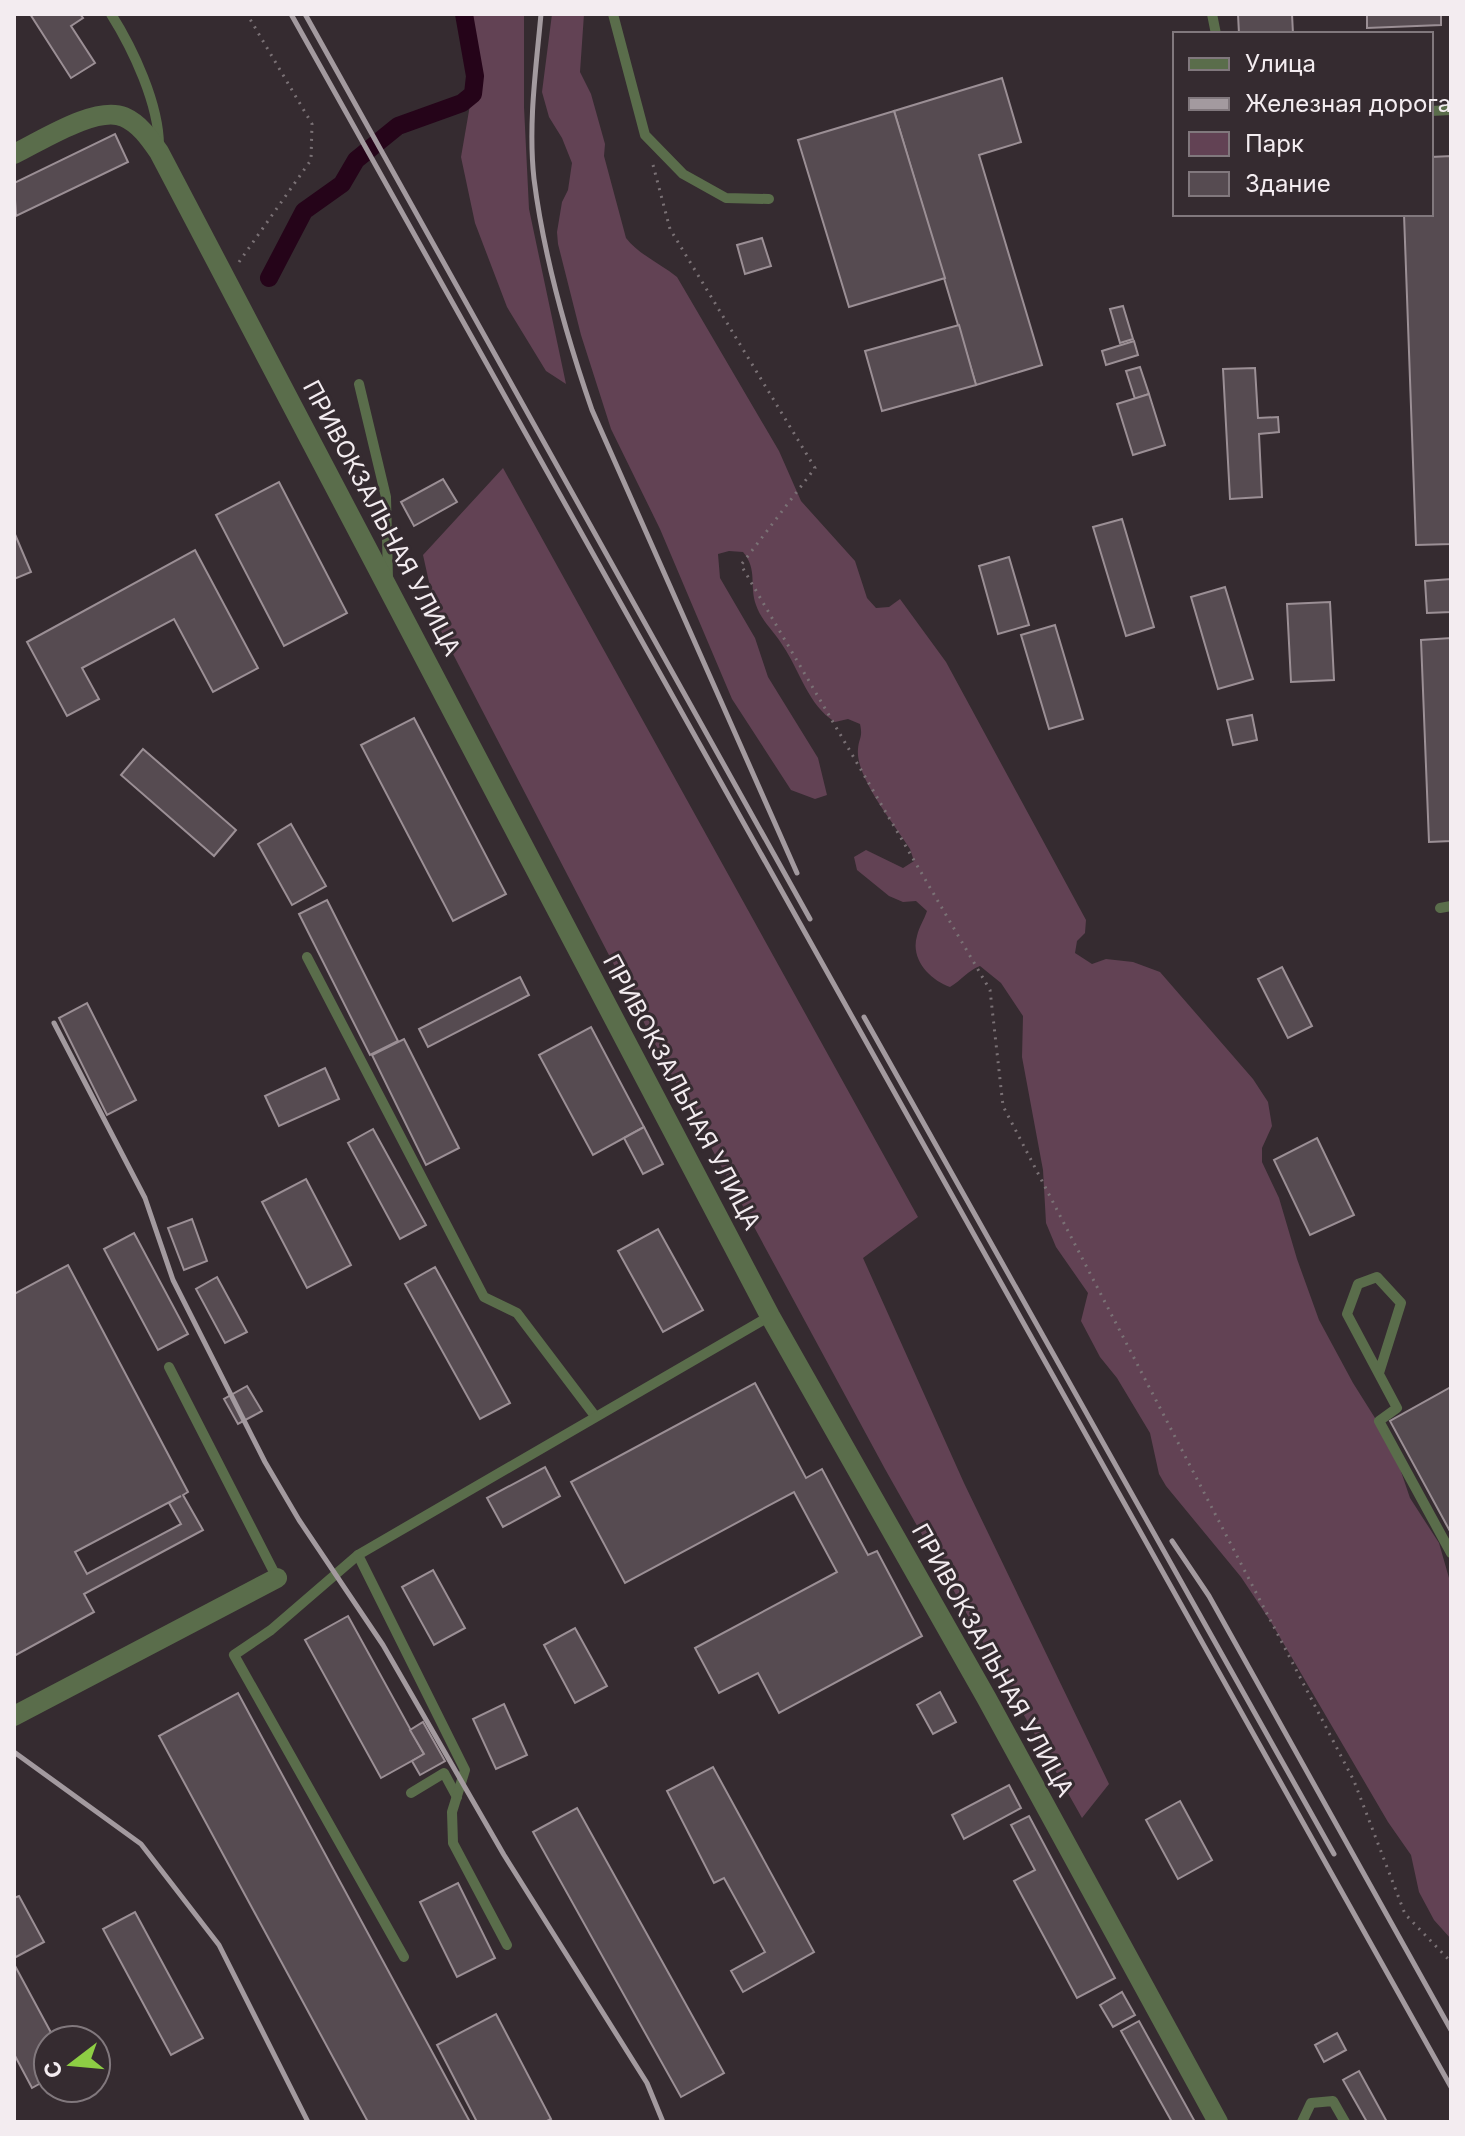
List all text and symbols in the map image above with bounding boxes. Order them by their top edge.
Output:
legend [1173,32,1433,216]
text: Улица [1245,49,1316,78]
text: Железная дорога [1245,89,1451,118]
text: Парк [1245,129,1304,158]
text: Здание [1245,169,1331,198]
street label: ПРИВОКЗАЛЬНАЯ УЛИЦА [297,375,467,661]
street label: ПРИВОКЗАЛЬНАЯ УЛИЦА [597,949,767,1235]
street label: ПРИВОКЗАЛЬНАЯ УЛИЦА [906,1518,1080,1802]
north arrow [32,2024,112,2104]
text: С [38,2058,68,2081]

